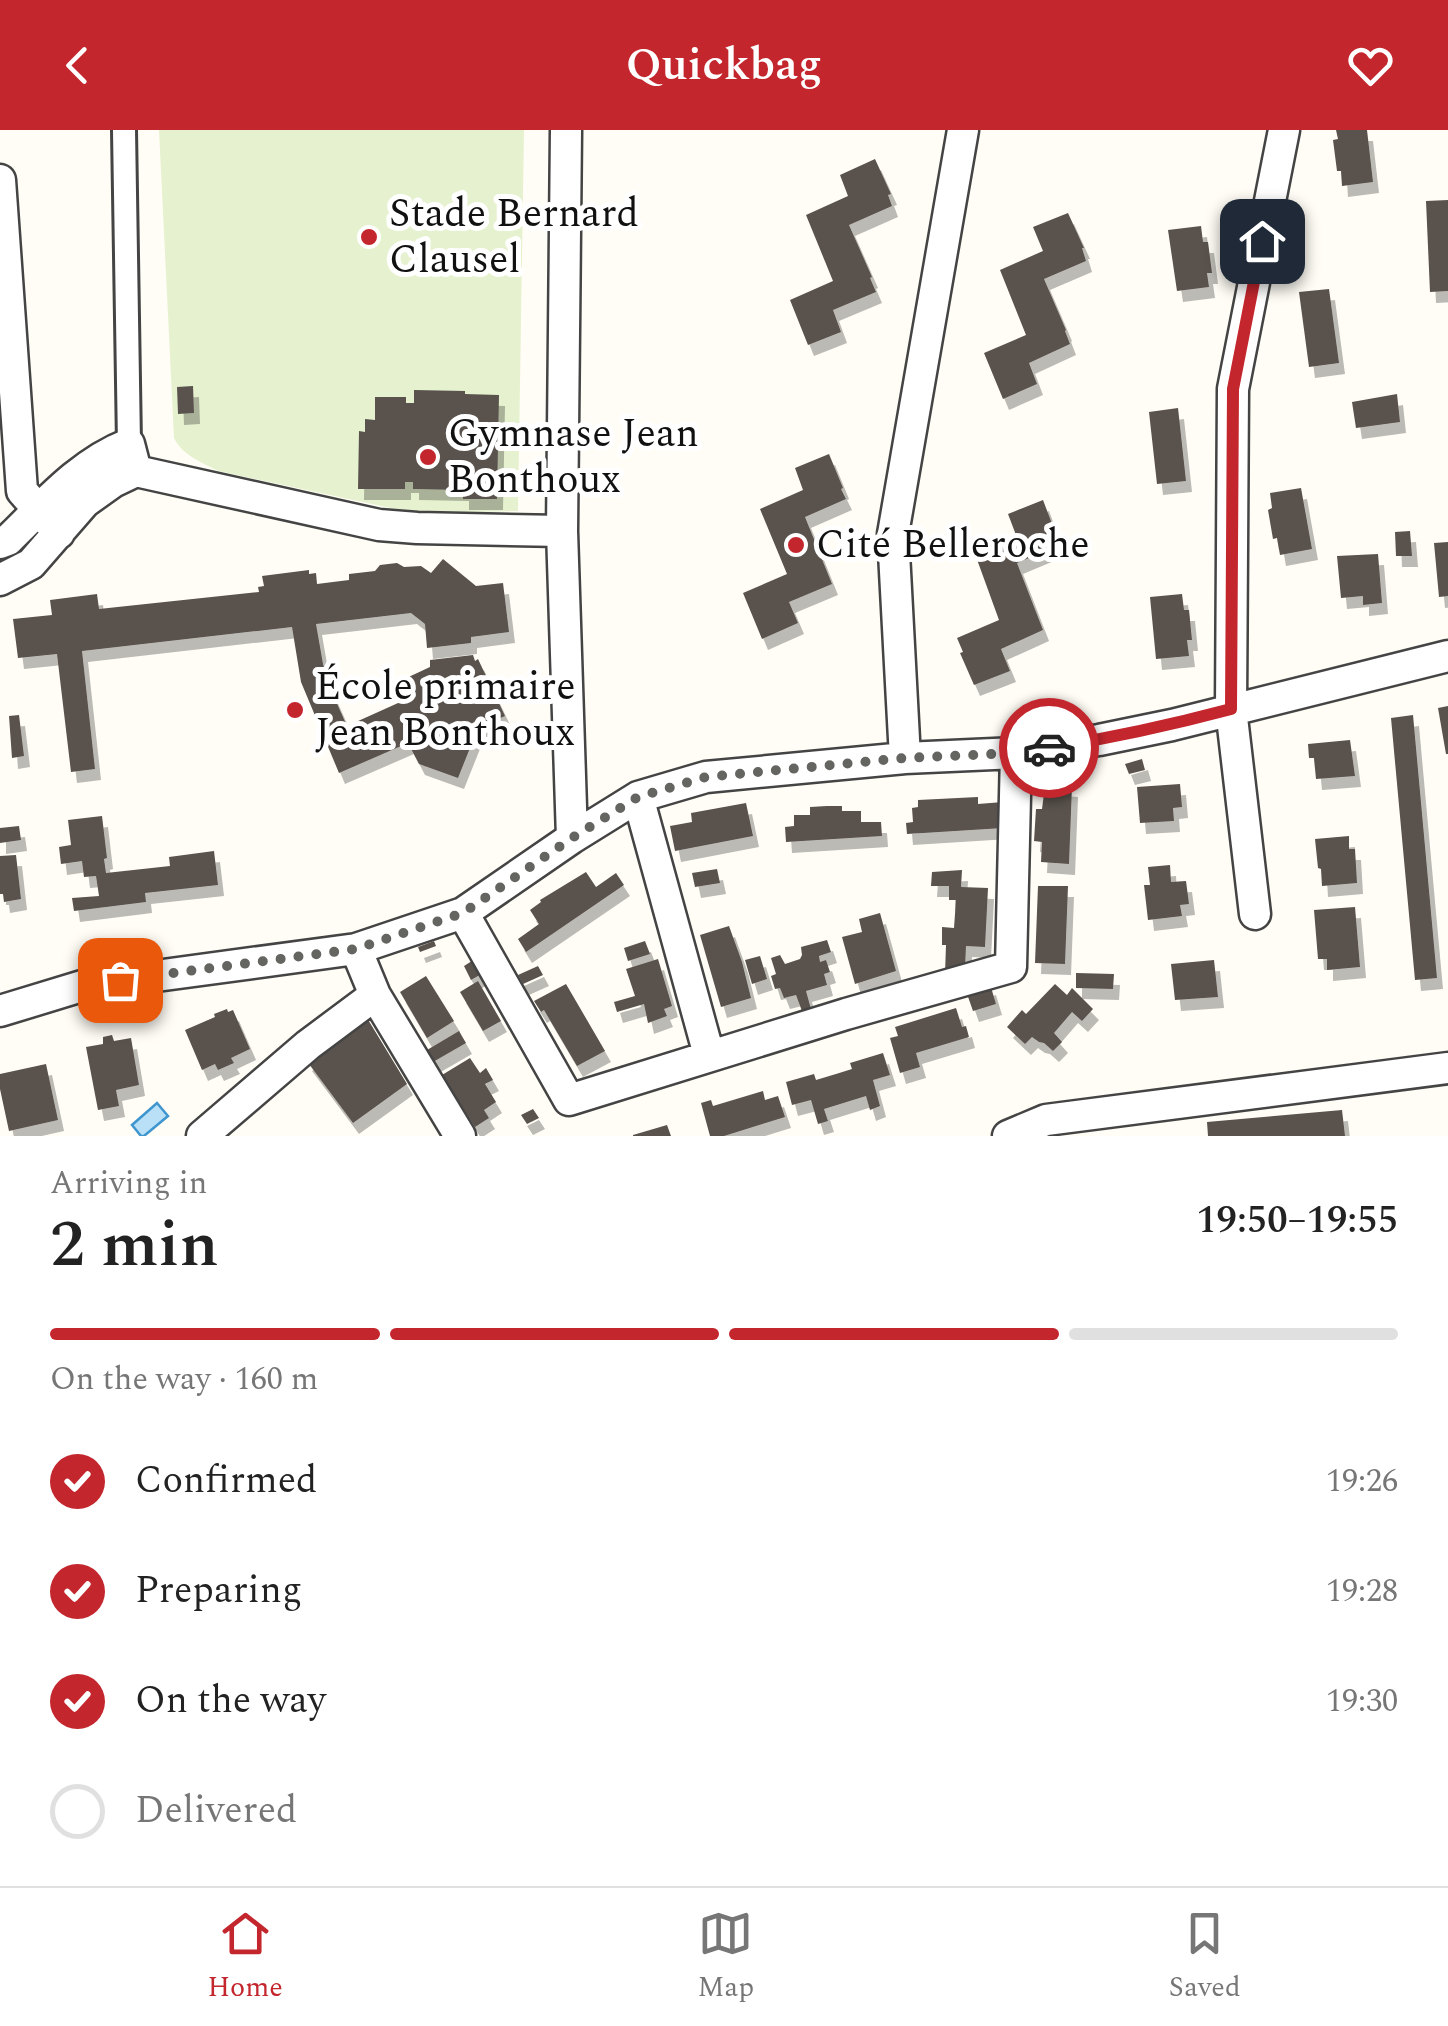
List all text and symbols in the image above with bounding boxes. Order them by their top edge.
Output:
text: Quickbag [626,31,822,100]
icon: back [50,38,105,93]
icon: heart [1343,38,1398,93]
place label: Stade Bernard Clausel [389,184,639,291]
pin [1220,199,1305,284]
icon: home [1235,214,1290,269]
marker: Stade Bernard Clausel [358,226,380,248]
place label: Gymnase Jean Bonthoux [448,404,699,511]
marker: Gymnase Jean Bonthoux [417,446,439,468]
place label: Cité Belleroche [816,515,1090,576]
marker: Cité Belleroche [785,534,807,556]
place label: École primaire Jean Bonthoux [315,657,576,764]
courier [999,698,1099,798]
marker: École primaire Jean Bonthoux [284,699,306,721]
icon: car [1022,721,1077,776]
pin [78,938,163,1023]
icon: bag [93,953,148,1008]
text: Arriving in [50,1159,207,1208]
text: 19:50–19:55 [1196,1192,1398,1250]
text: 2 min [50,1196,219,1295]
text: On the way · 160 m [50,1355,318,1404]
text: Confirmed [135,1452,317,1510]
icon: check [50,1454,105,1509]
text: 19:26 [1326,1457,1398,1506]
text: Preparing [135,1562,302,1620]
icon: check [50,1564,105,1619]
text: 19:28 [1326,1567,1398,1616]
text: On the way [135,1672,326,1730]
icon: check [50,1674,105,1729]
text: 19:30 [1326,1677,1398,1726]
text: Delivered [135,1782,297,1840]
tab: Home [207,1906,283,2009]
tab: Map [698,1906,754,2009]
tab: Saved [1169,1906,1241,2009]

